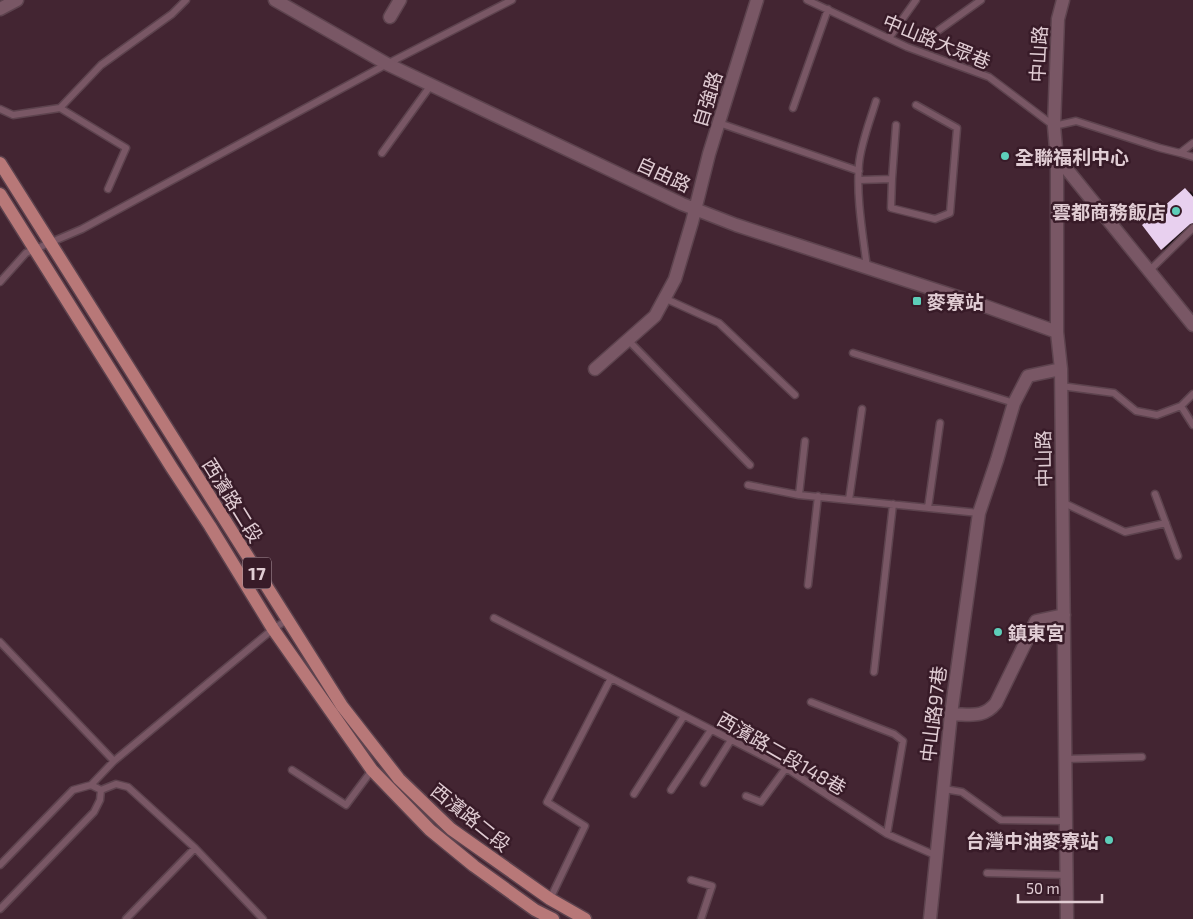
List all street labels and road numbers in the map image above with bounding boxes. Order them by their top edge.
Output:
street label: 中山路大眾巷 [880,9,994,73]
street label: 中山路 [1025,25,1051,83]
street label: 自強路 [688,68,726,130]
street label: 自由路 [633,152,695,196]
street label: 中山路 [1031,430,1055,488]
street label: 西濱路二段 [198,454,268,546]
road number: 17 [243,558,271,588]
street label: 中山路97巷 [916,665,950,763]
street label: 西濱路二段148巷 [714,707,850,799]
street label: 西濱路二段 [427,778,515,856]

